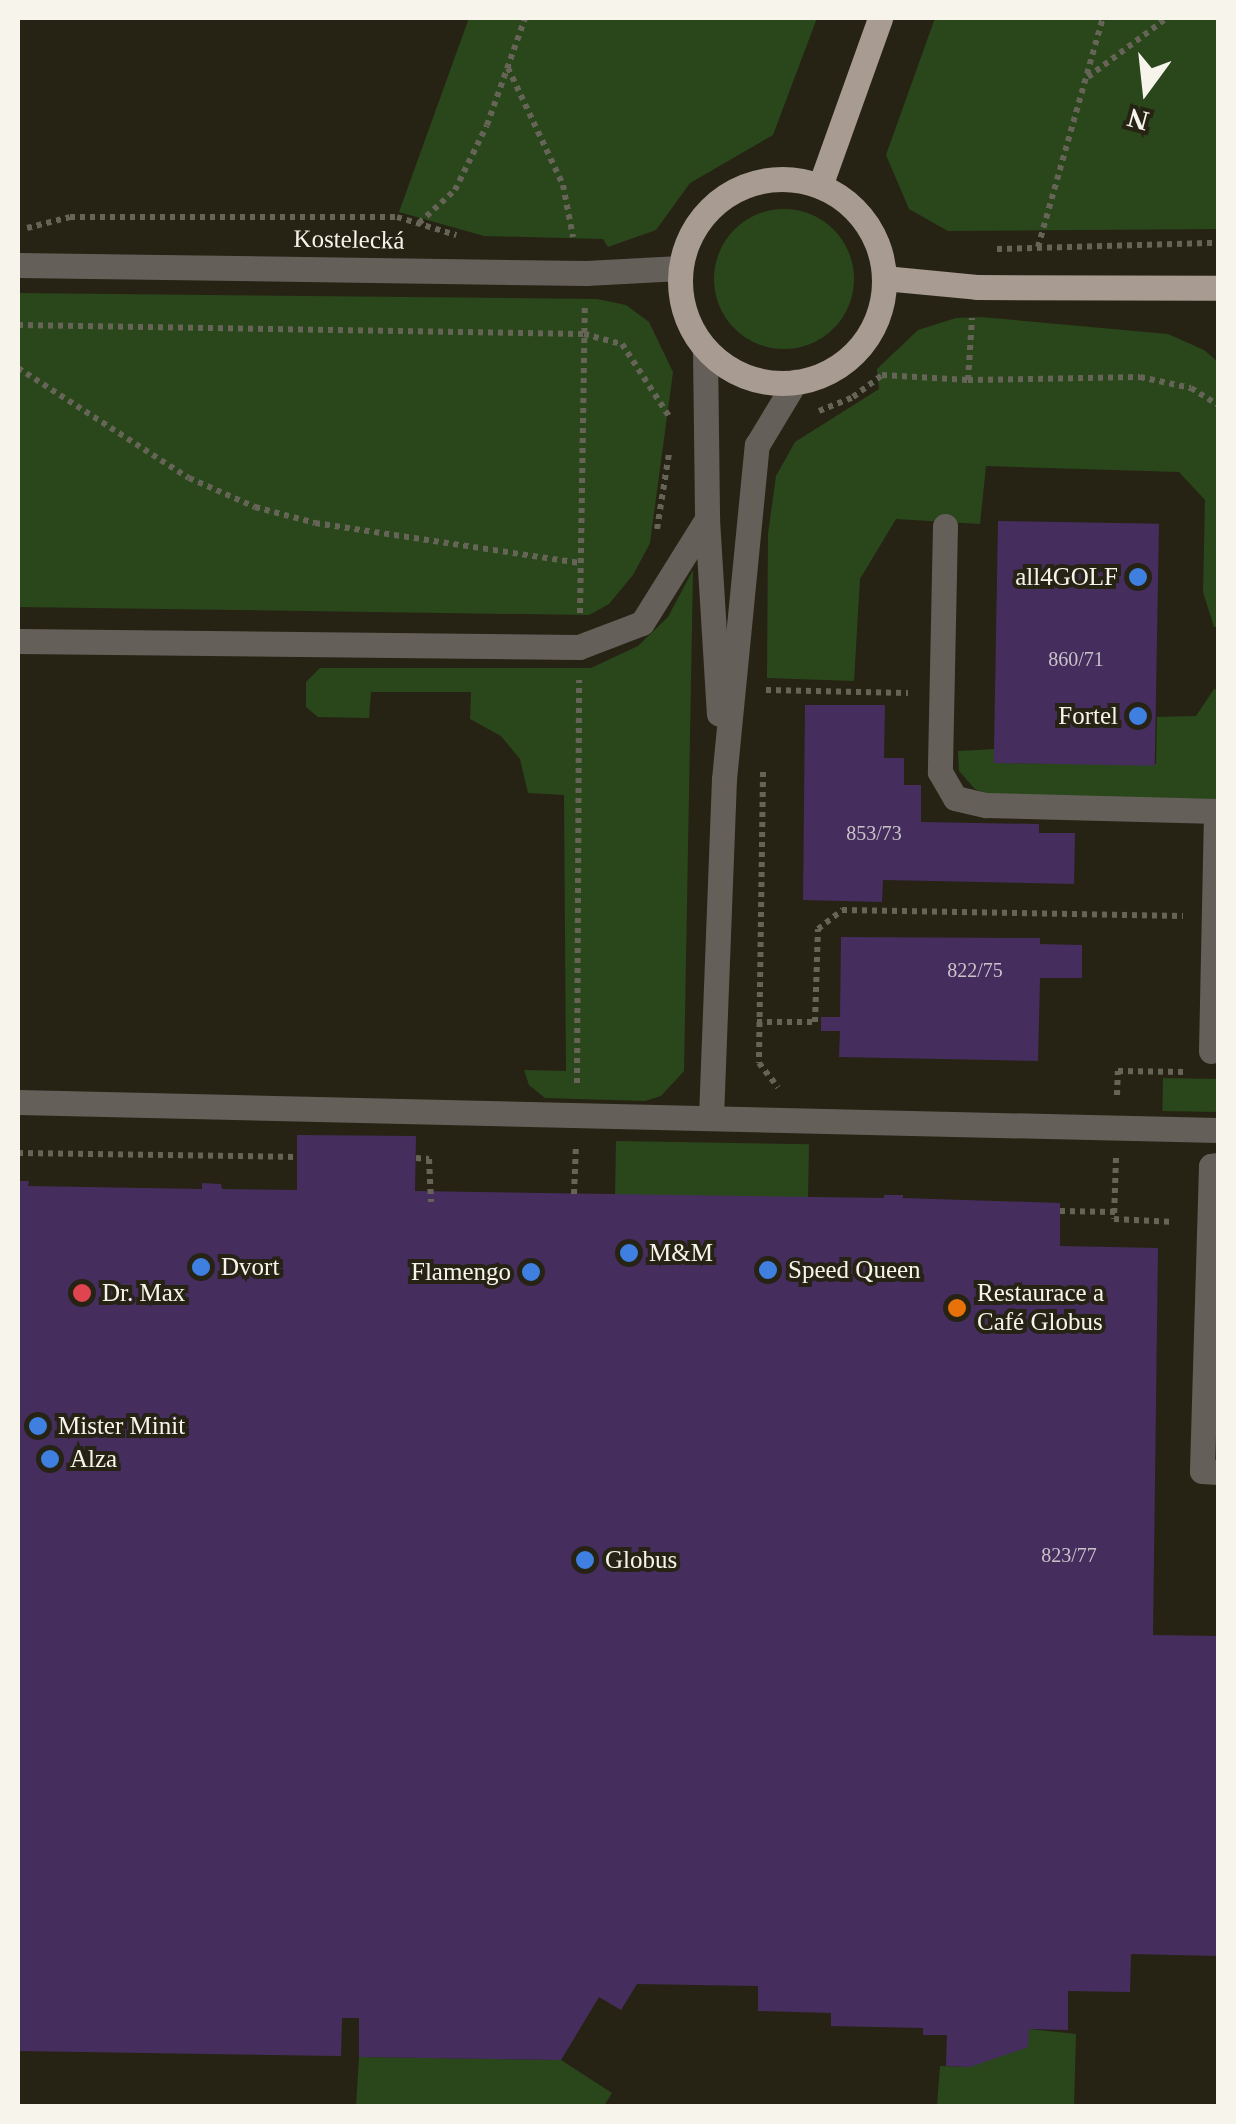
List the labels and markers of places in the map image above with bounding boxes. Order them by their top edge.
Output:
place label: all4GOLF [1015,562,1118,592]
marker: all4GOLF [1127,566,1149,588]
place label: Fortel [1058,701,1118,731]
marker: Fortel [1127,705,1149,727]
place label: M&M [649,1238,713,1268]
marker: M&M [618,1242,640,1264]
place label: Dvort [221,1252,279,1282]
place label: Speed Queen [788,1255,921,1285]
marker: Dvort [190,1256,212,1278]
place label: Flamengo [411,1257,511,1287]
marker: Speed Queen [757,1259,779,1281]
marker: Flamengo [520,1261,542,1283]
place label: Dr. Max [102,1278,185,1308]
place label: Restaurace a Café Globus [977,1279,1104,1338]
marker: Dr. Max [71,1282,93,1304]
marker: Restaurace a Café Globus [946,1297,968,1319]
place label: Mister Minit [58,1411,185,1441]
marker: Mister Minit [27,1415,49,1437]
place label: Alza [70,1444,117,1474]
marker: Alza [39,1448,61,1470]
place label: Globus [605,1545,677,1575]
marker: Globus [574,1549,596,1571]

